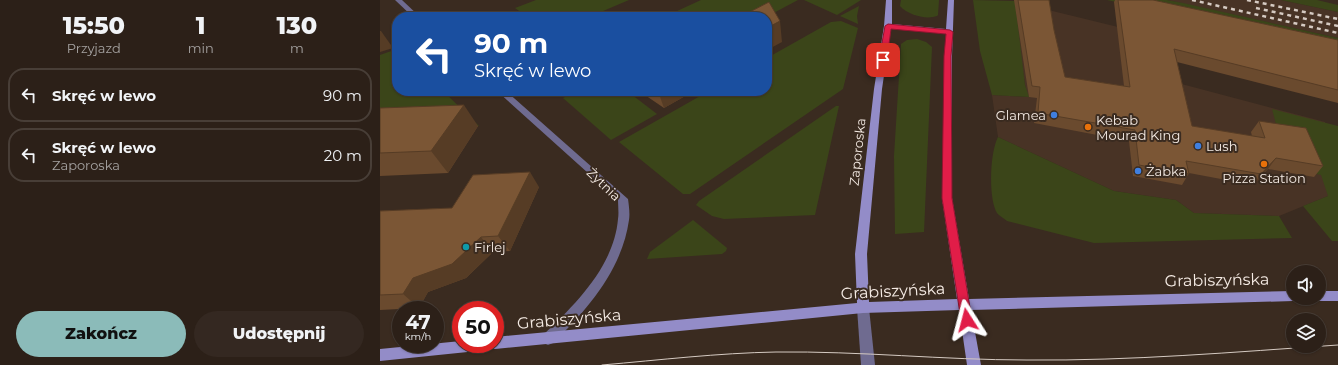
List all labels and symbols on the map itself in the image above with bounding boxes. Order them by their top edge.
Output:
pin [866,43,900,77]
place label: Glamea [996,107,1046,123]
marker: Glamea [1049,110,1059,120]
place label: Kebab Mourad King [1096,112,1180,143]
street label: Zaporoska [845,117,869,187]
marker: Kebab Mourad King [1083,122,1093,132]
place label: Lush [1206,138,1237,154]
marker: Lush [1193,141,1203,151]
marker: Pizza Station [1259,159,1269,169]
place label: Żabka [1146,163,1186,179]
street label: Żytnia [584,164,624,204]
marker: Żabka [1133,166,1143,176]
place label: Pizza Station [1222,170,1306,186]
place label: Firlej [474,239,506,255]
marker: Firlej [461,242,471,252]
street label: Grabiszyńska [1165,270,1269,290]
street label: Grabiszyńska [840,279,946,303]
position arrow [946,299,988,341]
speed limit sign: 50 [452,301,504,353]
street label: Grabiszyńska [516,305,622,333]

